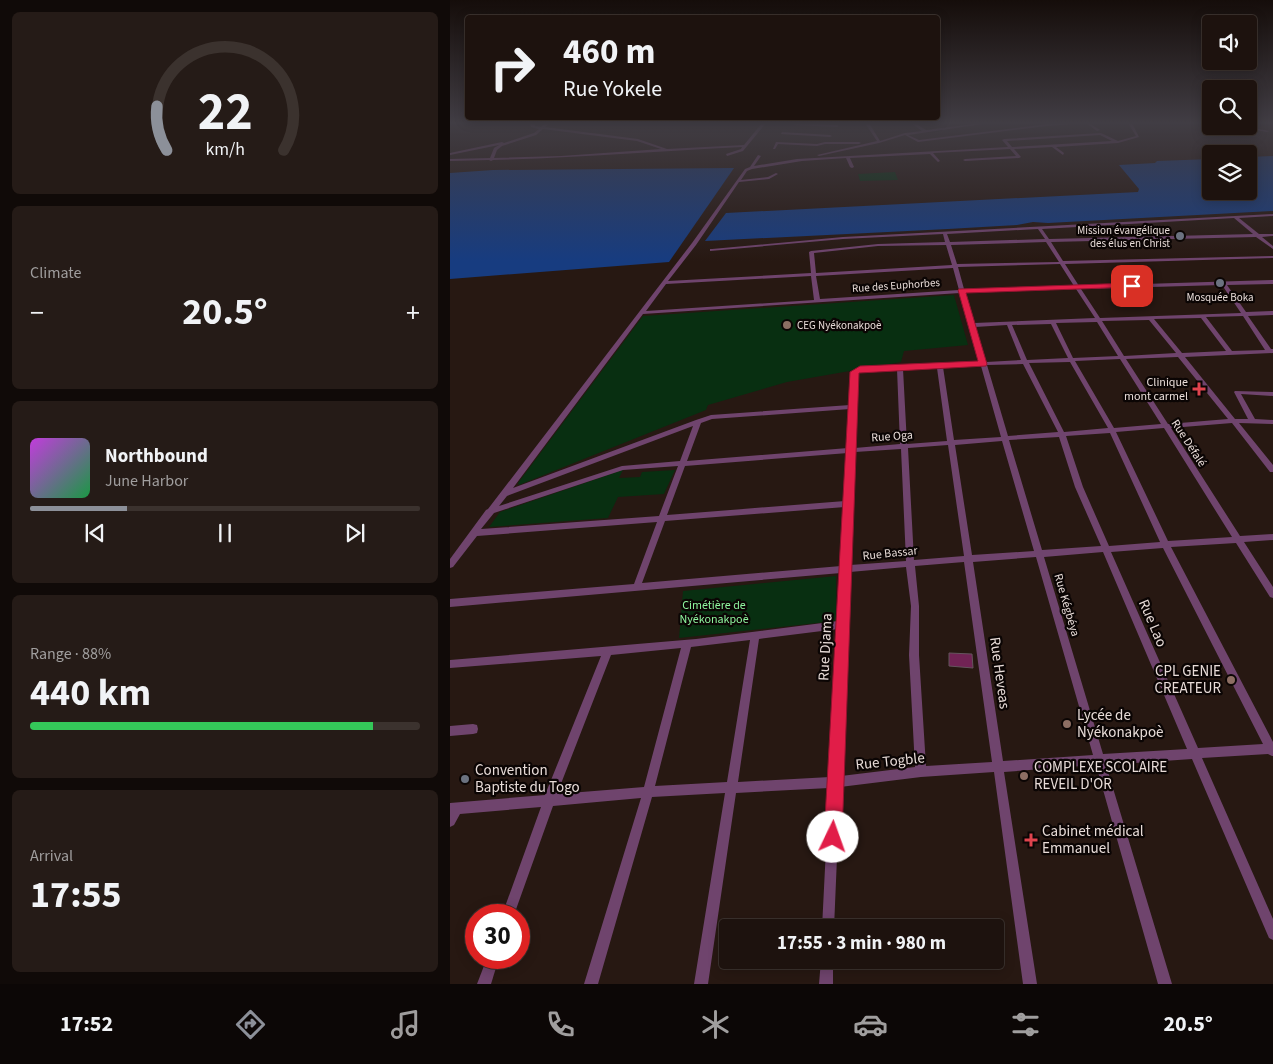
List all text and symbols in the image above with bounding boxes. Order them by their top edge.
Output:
map controls [1202,15,1257,200]
button: sound [1202,15,1257,70]
text: 460 m [563,27,655,77]
icon: right [480,35,545,100]
text: Rue Yokele [563,73,662,105]
text: 22 [198,76,252,150]
button: search [1202,80,1257,135]
text: km/h [205,137,245,162]
button: layers [1202,145,1257,200]
place label: Mission évangélique des élus en Christ [1077,223,1171,251]
marker: Mission évangélique des élus en Christ [1174,230,1186,242]
text: Climate [30,262,81,284]
pin [1111,265,1153,307]
icon: arrive [1118,272,1146,300]
street label: Rue des Euphorbes [852,275,941,296]
marker: Mosquée Boka [1214,277,1226,289]
text: 20.5° [182,285,268,339]
place label: Mosquée Boka [1186,290,1254,305]
text: − [30,293,44,333]
text: + [406,293,420,333]
place label: CEG Nyékonakpoè [797,318,882,333]
marker: CEG Nyékonakpoè [781,319,793,331]
place label: Clinique mont carmel [1124,374,1188,405]
marker: Clinique mont carmel [1192,382,1206,396]
street label: Rue Défalé [1167,416,1210,470]
street label: Rue Oga [871,427,913,446]
text: Northbound [105,443,208,470]
text: June Harbor [105,470,188,492]
icon: previous [81,519,109,547]
icon: pause [211,519,239,547]
icon: next [341,519,369,547]
street label: Rue Bassar [862,542,919,565]
street label: Rue Kégbéya [1049,572,1084,638]
street label: Rue Lao [1133,596,1172,650]
park label: Cimétière de Nyékonakpoè [679,597,749,628]
street label: Rue Djama [813,613,838,681]
street label: Rue Heveas [984,636,1015,710]
text: Range · 88% [30,643,111,665]
place label: CPL GENIE CREATEUR [1155,661,1221,699]
text: 440 km [30,666,151,720]
marker: CPL GENIE CREATEUR [1225,674,1237,686]
place label: Lycée de Nyékonakpoè [1077,705,1163,743]
marker: Lycée de Nyékonakpoè [1061,718,1073,730]
street label: Rue Togble [854,747,926,776]
place label: COMPLEXE SCOLAIRE REVEIL D'OR [1034,757,1167,795]
place label: Convention Baptiste du Togo [475,760,580,798]
marker: COMPLEXE SCOLAIRE REVEIL D'OR [1018,770,1030,782]
marker: Convention Baptiste du Togo [459,773,471,785]
position arrow [806,810,858,862]
place label: Cabinet médical Emmanuel [1042,821,1144,859]
marker: Cabinet médical Emmanuel [1024,833,1038,847]
text: Arrival [30,845,73,867]
text: 17:55 [30,868,122,922]
speed limit sign: 30 [465,904,530,969]
text: 17:55 · 3 min · 980 m [777,930,946,957]
icon: directions [233,1007,268,1042]
icon: music [388,1007,423,1042]
icon: phone [543,1007,578,1042]
icon: climate [698,1007,733,1042]
icon: car [853,1007,888,1042]
icon: filters [1008,1007,1043,1042]
text: 17:52 [60,1008,113,1040]
text: 20.5° [1163,1008,1213,1040]

